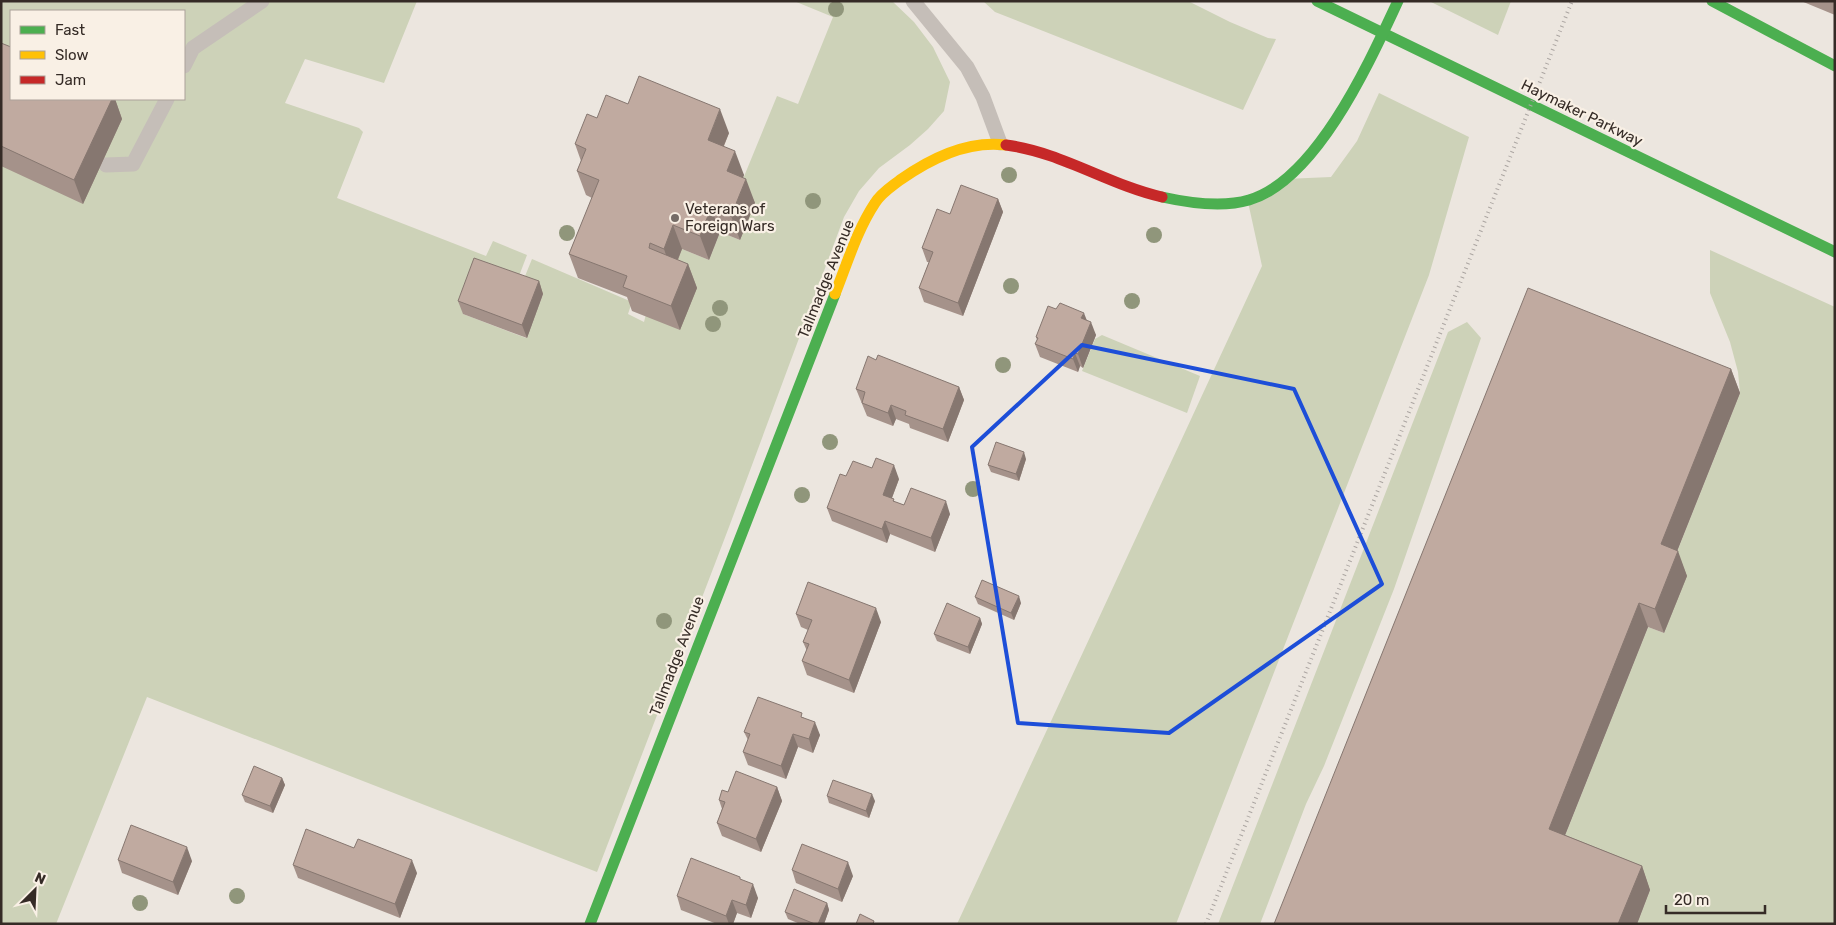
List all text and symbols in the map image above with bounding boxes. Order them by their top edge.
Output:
legend [10,10,185,100]
text: Fast [55,21,85,39]
text: Slow [55,46,88,64]
text: Jam [55,71,86,89]
street label: Haymaker Parkway [1518,76,1646,150]
place label: Veterans of Foreign Wars [685,200,775,235]
marker: Veterans of Foreign Wars [669,212,681,224]
street label: Tallmadge Avenue [794,217,858,341]
street label: Tallmadge Avenue [646,594,708,718]
north arrow [10,865,60,915]
text: N [32,869,48,888]
scale bar [1666,882,1765,914]
text: 20 m [1674,891,1709,909]

